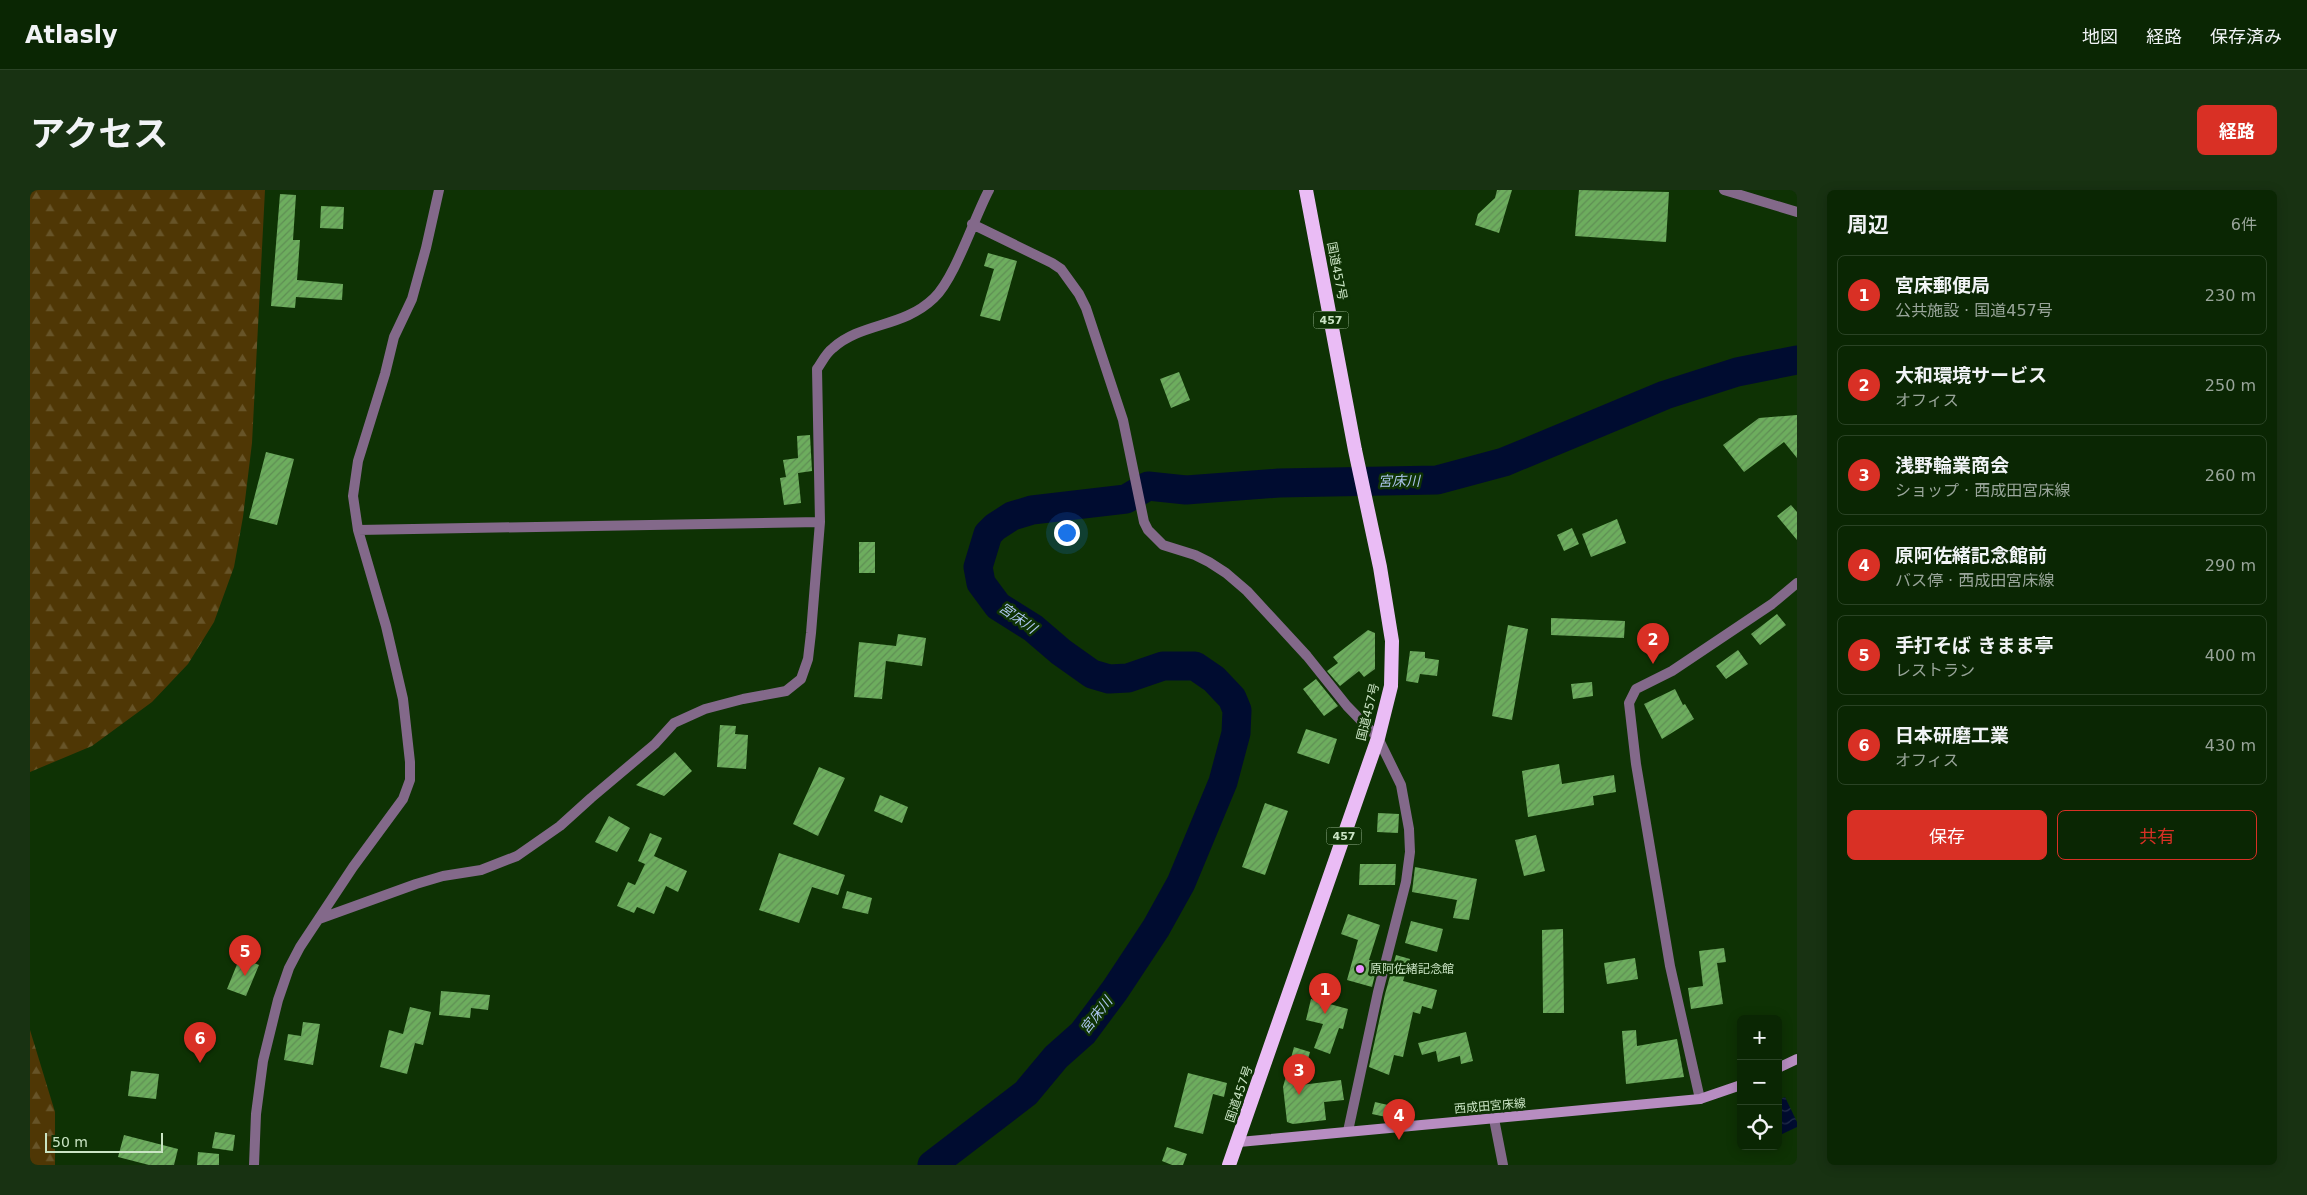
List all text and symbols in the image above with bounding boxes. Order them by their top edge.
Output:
text: Atlasly [25,21,118,49]
text: 地図 [2082,26,2118,47]
text: 経路 [2146,26,2182,47]
text: 保存済み [2210,26,2282,47]
button: 経路 [2197,105,2277,155]
text: アクセス [30,114,168,154]
text: 周辺 [1847,213,1889,237]
text: 6件 [2231,215,2257,234]
street label: 国道457号 [1325,241,1349,301]
text: 宮床郵便局 [1895,274,1990,296]
text: 1 [1858,286,1870,305]
text: 230 m [2205,286,2256,305]
text: 公共施設 · 国道457号 [1895,301,2053,320]
road number: 457 [1314,312,1348,328]
text: 大和環境サービス [1895,364,2047,386]
text: 2 [1858,376,1870,395]
text: 250 m [2205,376,2256,395]
text: オフィス [1895,391,1959,410]
text: 浅野輪業商会 [1895,454,2009,476]
text: 3 [1858,466,1870,485]
text: 260 m [2205,466,2256,485]
water label: 宮床川 [1378,473,1422,489]
text: ショップ · 西成田宮床線 [1895,481,2070,500]
your location [1054,520,1080,546]
text: 原阿佐緒記念館前 [1895,544,2047,566]
text: 4 [1858,556,1870,575]
text: 290 m [2205,556,2256,575]
text: バス停 · 西成田宮床線 [1895,571,2054,590]
water label: 宮床川 [996,599,1041,638]
pin: 2 [1637,623,1669,664]
text: 手打そば きまま亭 [1895,634,2054,656]
text: 5 [1858,646,1870,665]
text: 400 m [2205,646,2256,665]
text: レストラン [1895,661,1975,680]
street label: 国道457号 [1354,682,1382,742]
text: 日本研磨工業 [1895,724,2009,746]
text: 6 [1858,736,1870,755]
text: 430 m [2205,736,2256,755]
text: オフィス [1895,751,1959,770]
button: 保存 [1847,810,2047,860]
button: 共有 [2057,810,2257,860]
road number: 457 [1326,827,1362,844]
pin: 5 [229,935,261,976]
place label: 原阿佐緒記念館 [1370,962,1454,976]
marker: 原阿佐緒記念館 [1354,963,1366,975]
pin: 1 [1309,973,1341,1014]
water label: 宮床川 [1077,992,1116,1036]
map controls [1737,1015,1782,1150]
button: + [1737,1015,1782,1060]
pin: 6 [184,1022,216,1063]
pin: 3 [1283,1054,1315,1095]
button: − [1737,1060,1782,1105]
street label: 国道457号 [1223,1064,1255,1124]
street label: 西成田宮床線 [1454,1096,1526,1116]
pin: 4 [1383,1099,1415,1140]
button: locate [1737,1105,1782,1150]
scale bar [45,1130,162,1153]
text: 50 m [52,1134,88,1150]

